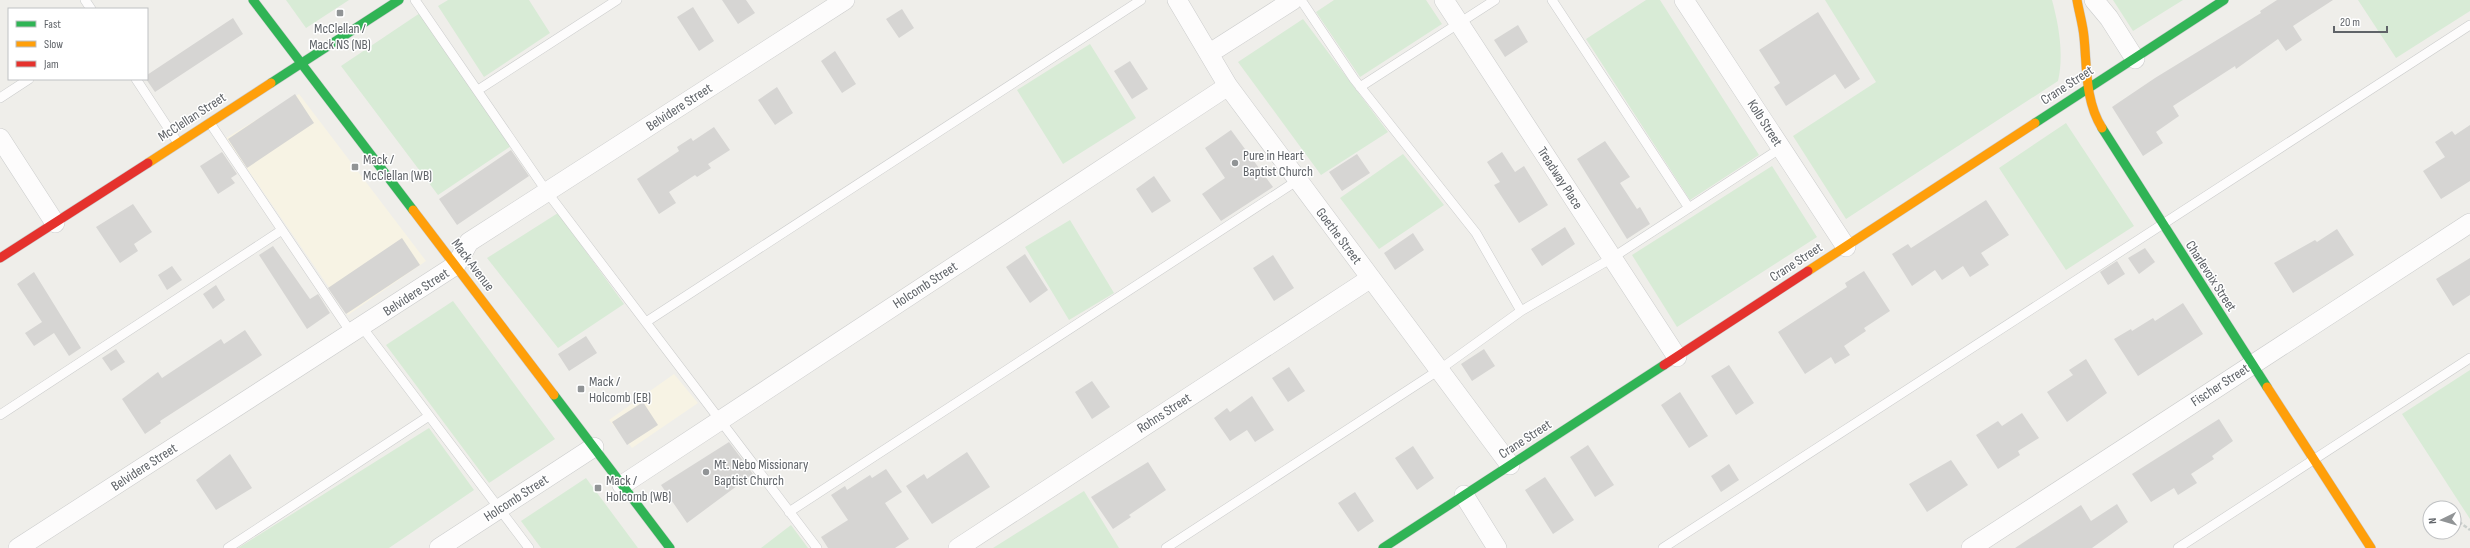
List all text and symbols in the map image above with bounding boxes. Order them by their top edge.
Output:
legend [8,8,148,80]
marker: McClellan / Mack NS (NB) [335,8,345,18]
scale bar [2334,8,2387,34]
text: 20 m [2340,15,2360,30]
text: Fast [44,17,61,32]
place label: McClellan / Mack NS (NB) [309,20,371,53]
text: Slow [44,37,63,52]
text: Jam [43,57,59,72]
street label: Crane Street [2037,62,2097,108]
street label: Belvidere Street [643,79,715,135]
street label: McClellan Street [155,89,229,145]
street label: Kolb Street [1744,97,1786,149]
street label: Treadway Place [1534,144,1586,212]
place label: Pure in Heart Baptist Church [1243,147,1313,180]
place label: Mack / McClellan (WB) [363,151,432,184]
marker: Pure in Heart Baptist Church [1230,158,1240,168]
marker: Mack / McClellan (WB) [350,162,360,172]
street label: Goethe Street [1312,204,1366,268]
street label: Mack Avenue [448,235,498,295]
street label: Charlevoix Street [2182,237,2240,315]
street label: Crane Street [1766,239,1826,285]
street label: Holcomb Street [890,258,960,312]
street label: Belvidere Street [380,264,452,320]
street label: Fischer Street [2188,360,2252,410]
place label: Mack / Holcomb (EB) [589,373,651,406]
marker: Mack / Holcomb (EB) [576,384,586,394]
street label: Rohns Street [1134,389,1194,437]
street label: Crane Street [1495,416,1555,462]
street label: Belvidere Street [108,439,180,495]
place label: Mt. Nebo Missionary Baptist Church [714,456,809,489]
marker: Mt. Nebo Missionary Baptist Church [701,467,711,477]
street label: Holcomb Street [481,471,551,525]
place label: Mack / Holcomb (WB) [606,472,671,505]
marker: Mack / Holcomb (WB) [593,483,603,493]
north arrow [2422,500,2462,540]
text: N [2426,517,2439,524]

